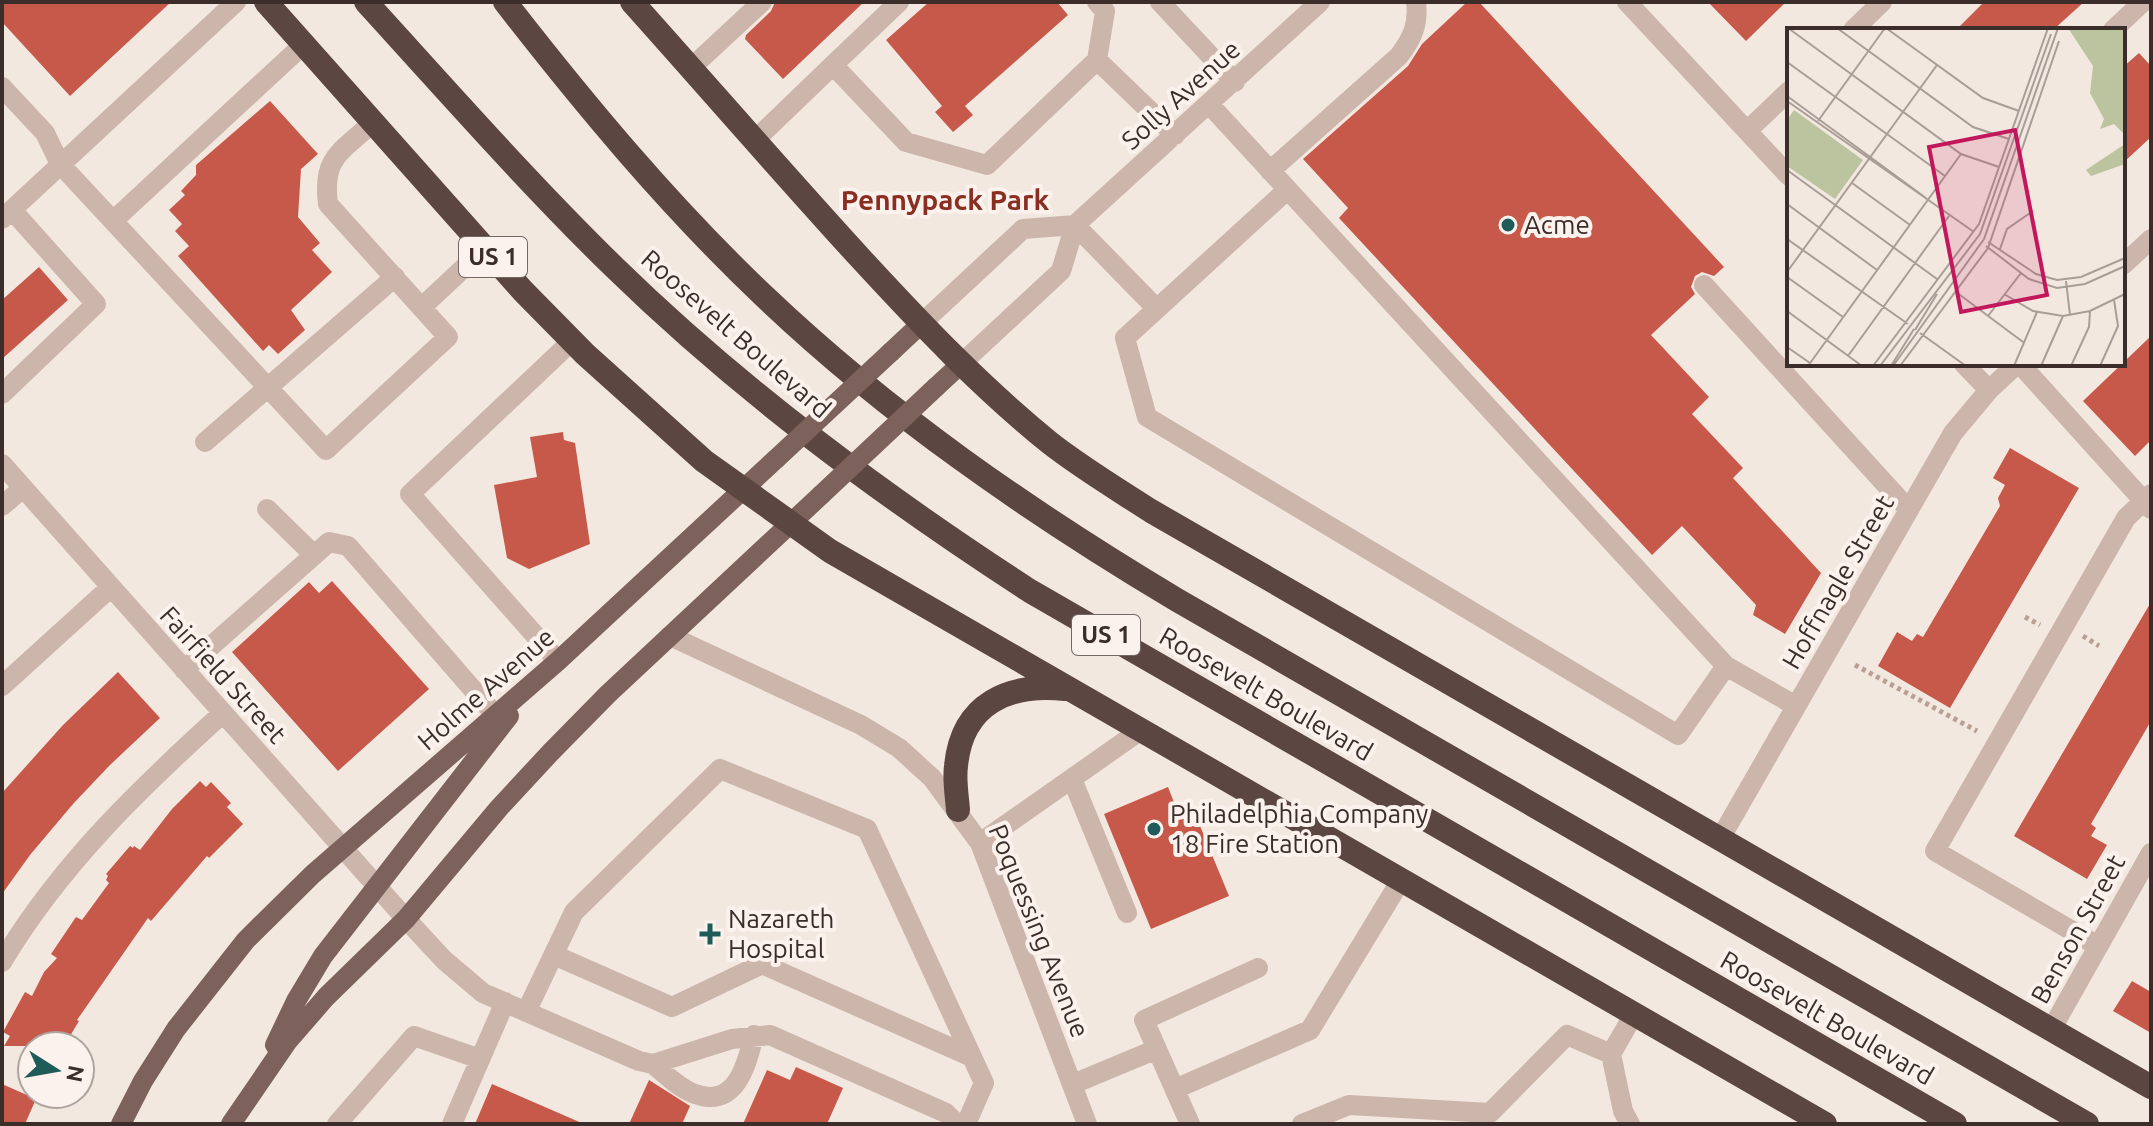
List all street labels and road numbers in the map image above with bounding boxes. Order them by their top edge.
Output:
street label: Solly Avenue [1116,34,1246,155]
road number: US 1 [459,237,527,277]
street label: Roosevelt Boulevard [636,244,837,424]
street label: Hoffnagle Street [1776,490,1899,674]
street label: Fairfield Street [155,601,292,749]
road number: US 1 [1072,615,1140,655]
street label: Roosevelt Boulevard [1155,621,1378,766]
street label: Holme Avenue [412,622,560,755]
street label: Poquessing Avenue [983,820,1095,1042]
street label: Benson Street [2025,849,2130,1008]
street label: Roosevelt Boulevard [1716,945,1939,1090]

